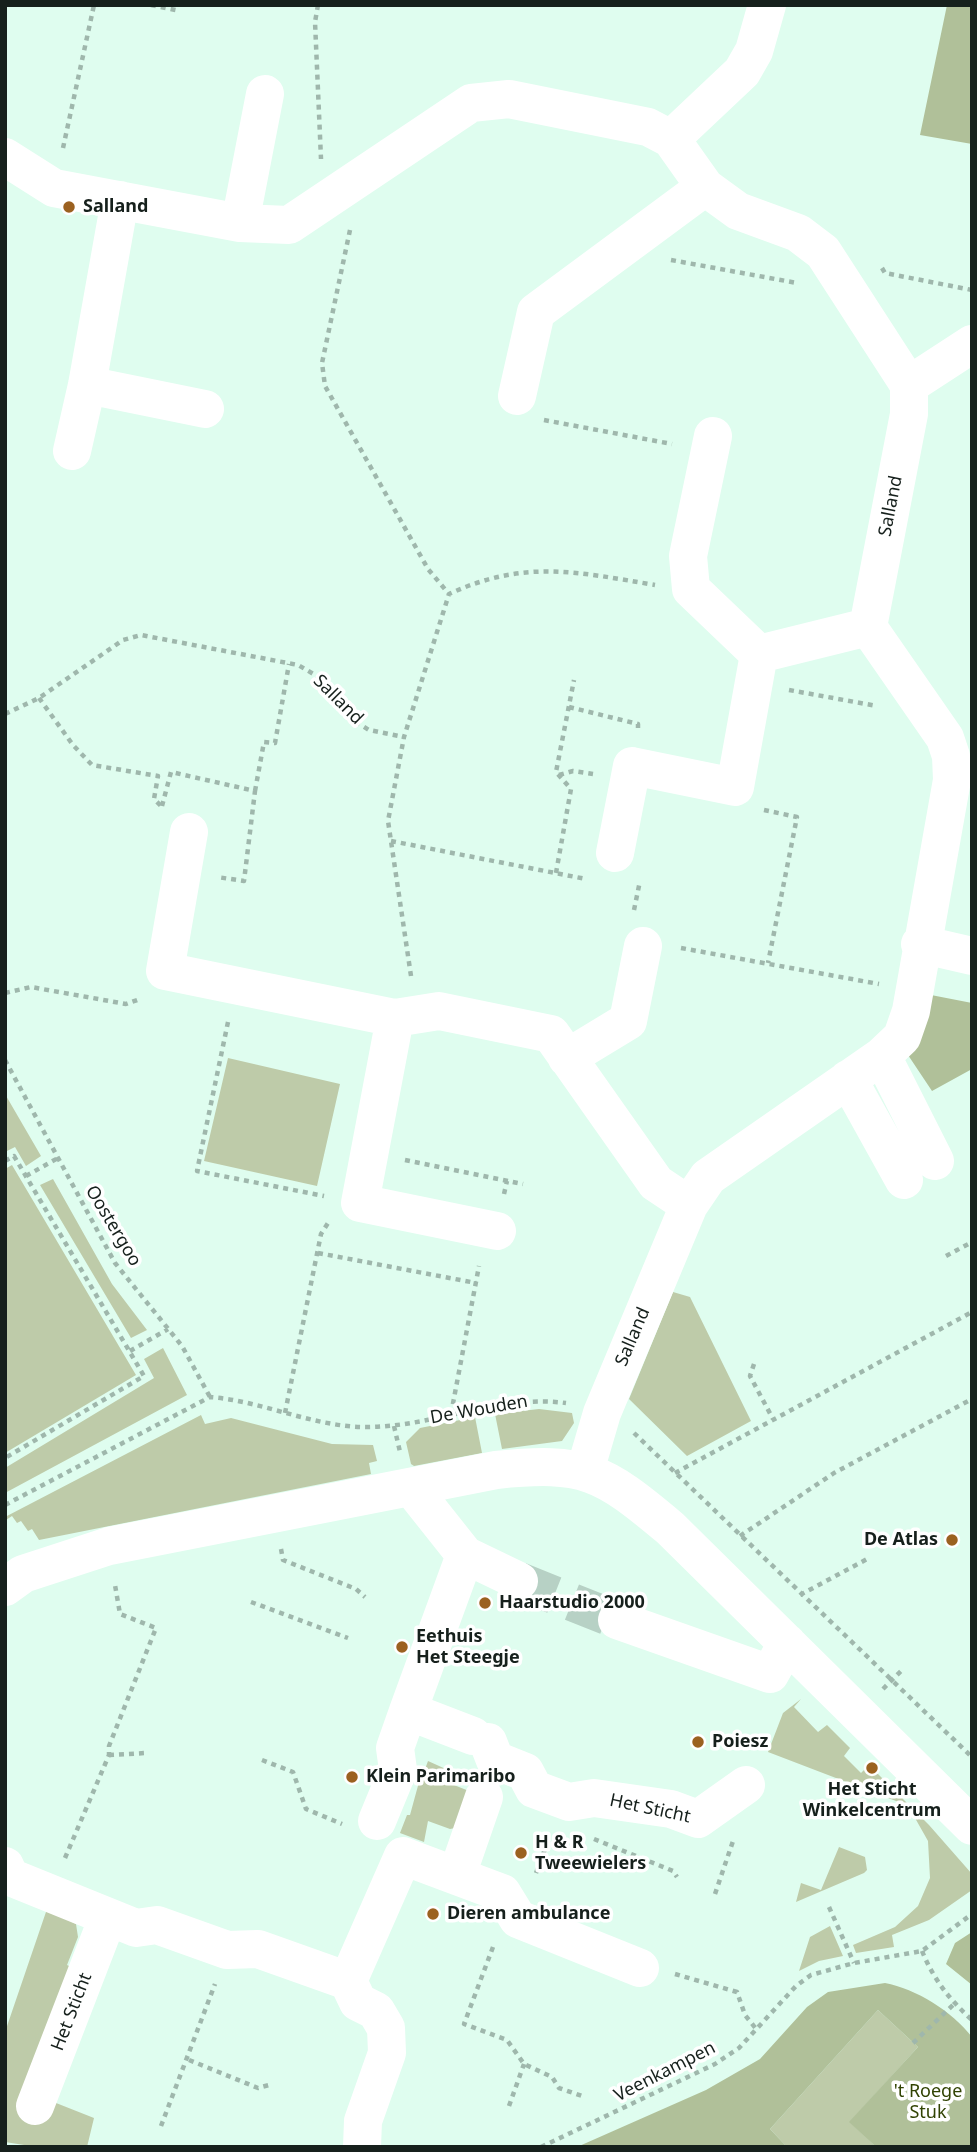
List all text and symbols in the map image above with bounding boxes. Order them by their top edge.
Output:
place label: Salland [83,196,148,218]
marker: Salland [61,199,77,215]
street label: Salland [875,474,907,538]
street label: Salland [309,671,367,729]
street label: Oostergoo [80,1182,146,1270]
street label: Salland [611,1304,655,1370]
street label: De Wouden [429,1391,529,1429]
place label: De Atlas [864,1529,938,1551]
marker: De Atlas [944,1532,960,1548]
place label: Haarstudio 2000 [499,1592,645,1614]
marker: Haarstudio 2000 [477,1595,493,1611]
place label: Eethuis Het Steegje [416,1626,520,1668]
marker: Eethuis Het Steegje [394,1639,410,1655]
place label: Poiesz [712,1731,768,1753]
marker: Poiesz [690,1734,706,1750]
marker: Het Sticht Winkelcentrum [864,1760,880,1776]
place label: Klein Parimaribo [366,1766,516,1788]
marker: Klein Parimaribo [344,1769,360,1785]
place label: Het Sticht Winkelcentrum [803,1779,941,1822]
street label: Het Sticht [608,1790,692,1828]
place label: H & R Tweewielers [535,1832,646,1874]
marker: H & R Tweewielers [513,1845,529,1861]
place label: Dieren ambulance [447,1903,610,1925]
marker: Dieren ambulance [425,1906,441,1922]
street label: Het Sticht [47,1970,97,2054]
street label: Veenkampen [611,2037,719,2107]
park label: 't Roege Stuk [894,2081,962,2124]

